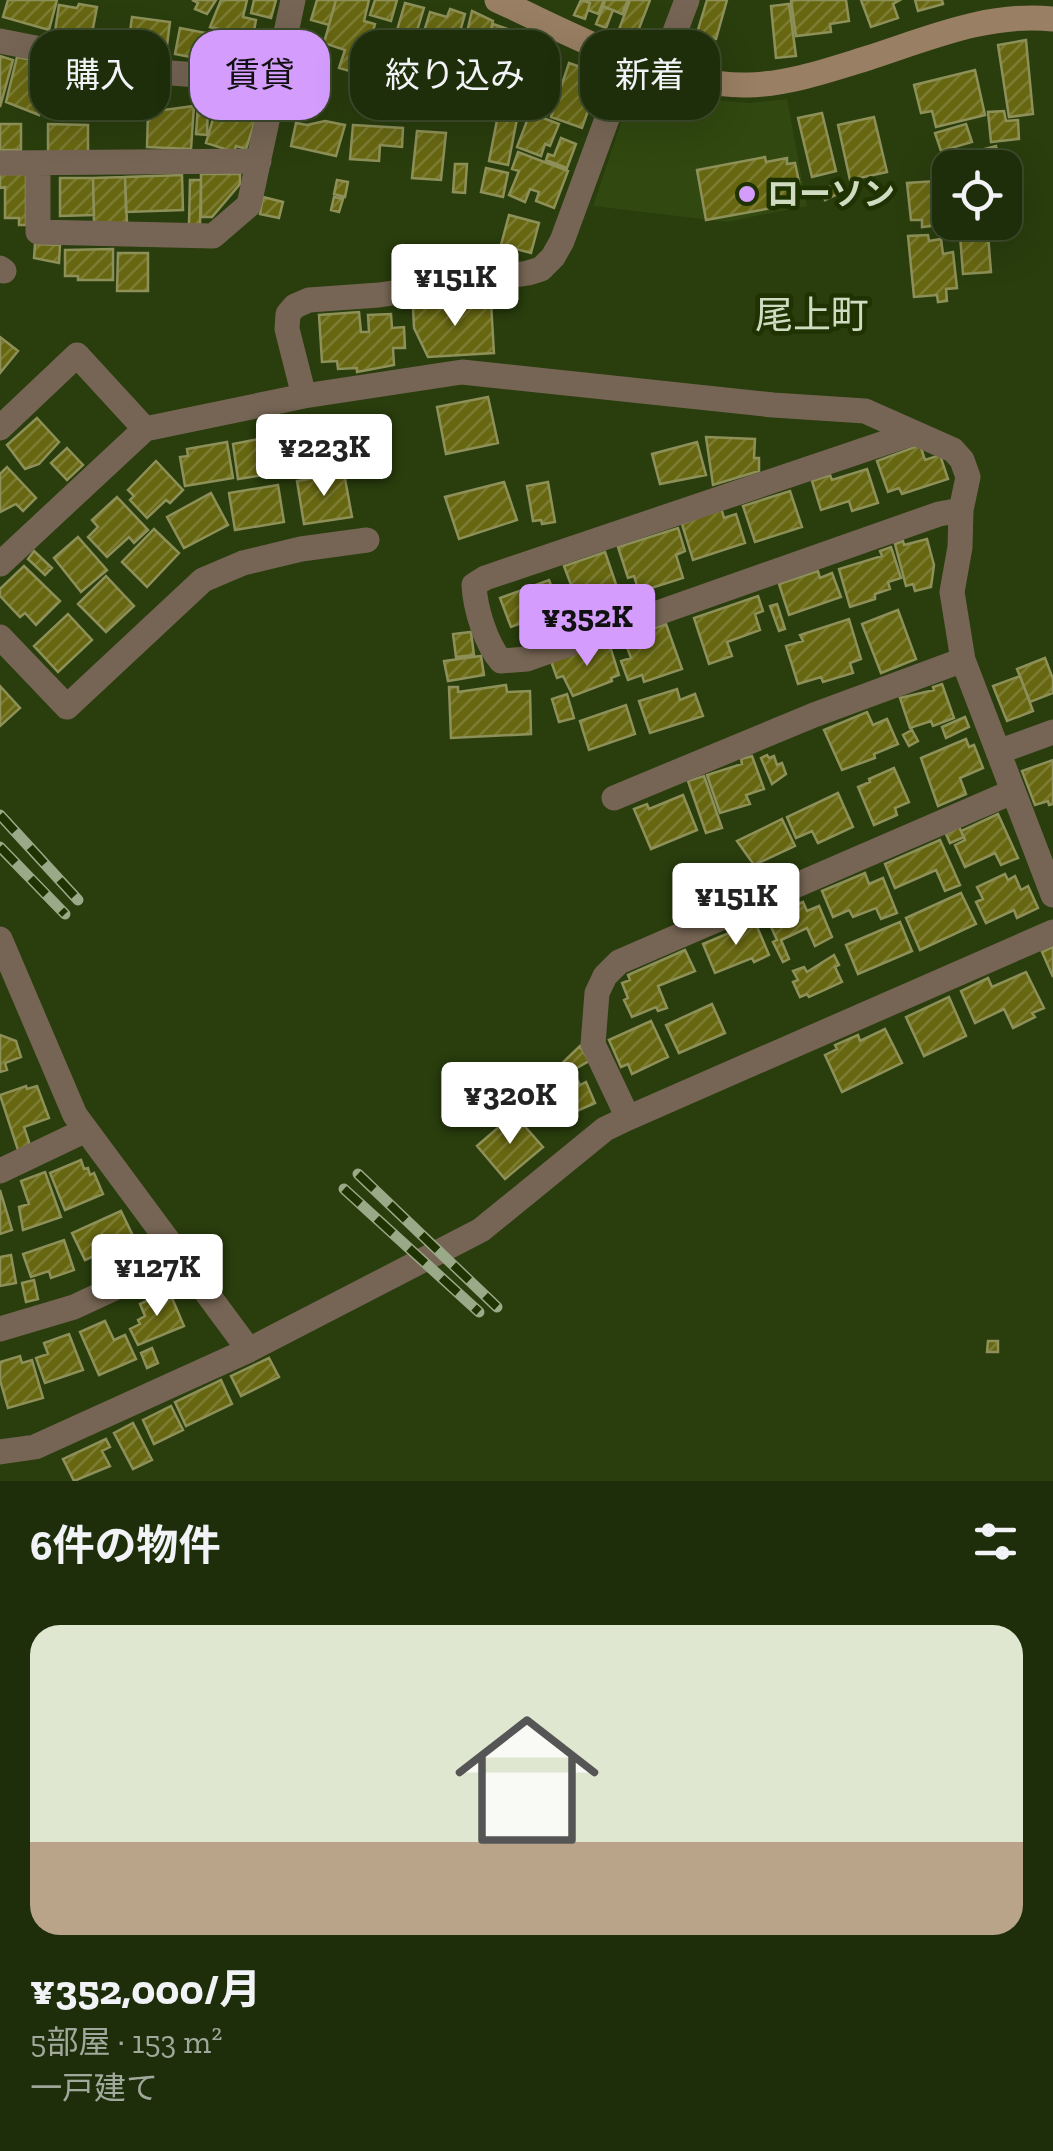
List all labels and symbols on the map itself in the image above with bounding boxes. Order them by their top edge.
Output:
place label: ローソン [767,175,895,213]
marker: ローソン [736,183,758,205]
pin: ¥151K [385,244,525,329]
district label: 尾上町 [755,292,869,338]
pin: ¥223K [254,414,394,499]
pin: ¥352K [517,584,657,669]
pin: ¥151K [666,863,806,948]
pin: ¥320K [440,1062,580,1147]
pin: ¥127K [87,1234,227,1319]

